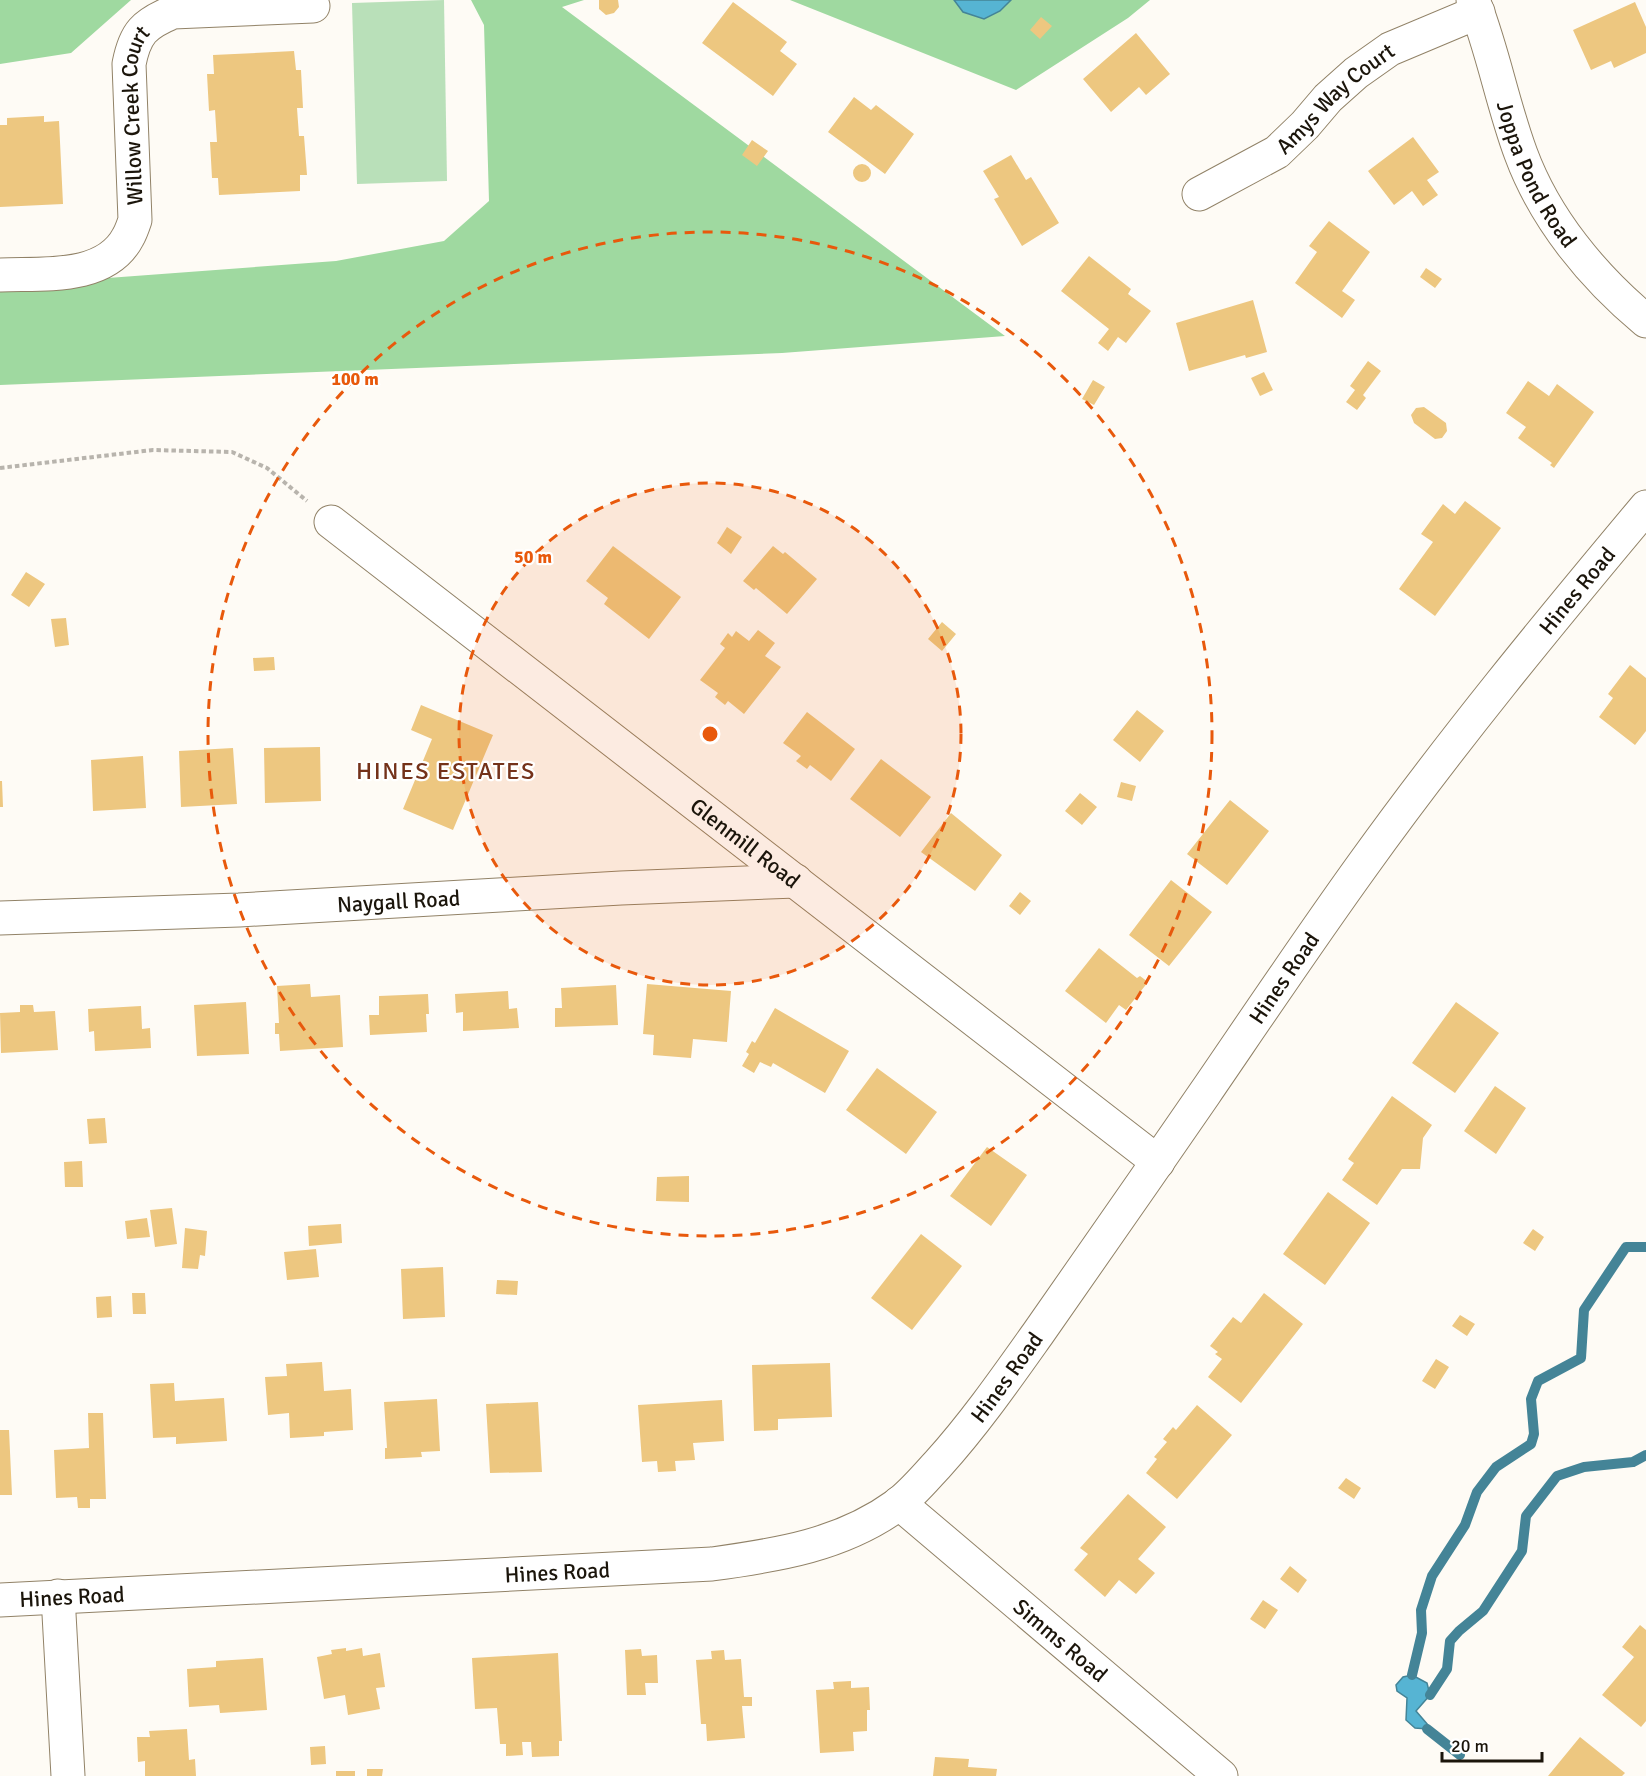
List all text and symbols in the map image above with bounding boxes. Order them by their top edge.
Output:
street label: Willow Creek Court [116,19,155,206]
street label: Amys Way Court [1270,37,1400,159]
street label: Joppa Pond Road [1491,98,1583,253]
text: 100 m [331,368,379,390]
street label: Hines Road [1533,541,1621,640]
text: 50 m [514,546,552,568]
centre of rings [700,724,720,744]
district label: HINES ESTATES [356,756,536,786]
street label: Glenmill Road [685,792,806,894]
street label: Naygall Road [336,884,461,918]
street label: Hines Road [1243,927,1325,1029]
street label: Hines Road [964,1327,1048,1428]
street label: Hines Road [504,1556,611,1588]
street label: Hines Road [19,1580,125,1613]
street label: Simms Road [1008,1593,1113,1688]
scale bar [1442,1725,1542,1763]
text: 20 m [1451,1735,1489,1757]

